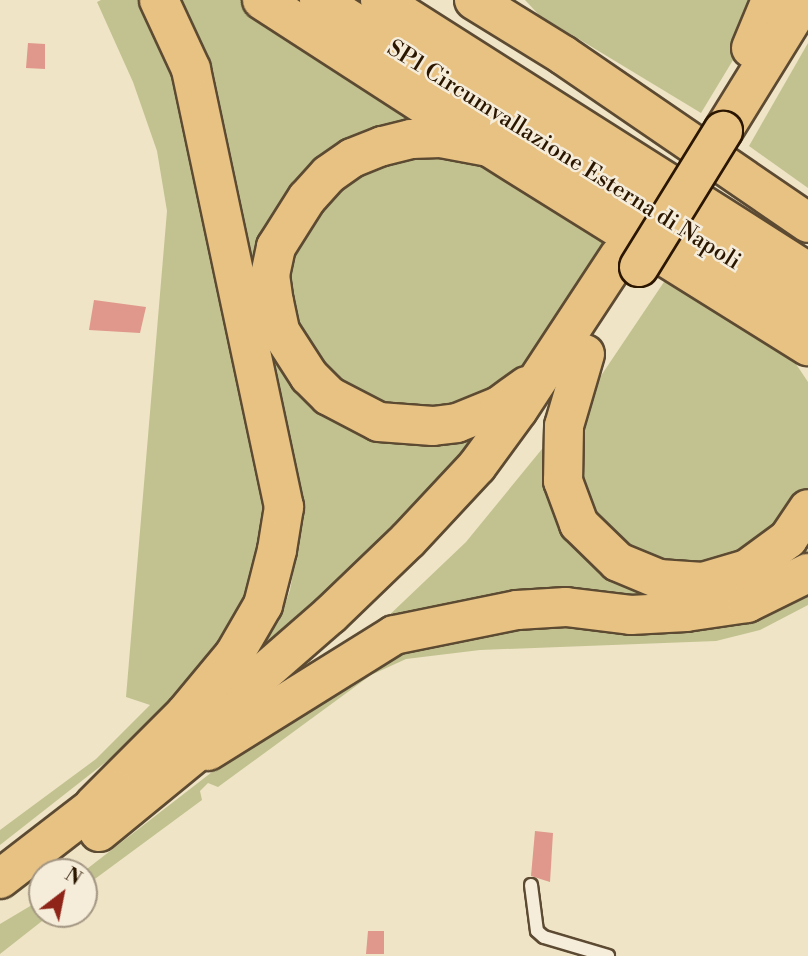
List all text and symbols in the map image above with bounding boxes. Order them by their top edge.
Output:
street label: SP1 Circumvallazione Esterna di Napoli [382,34,746,276]
north arrow [28,858,98,928]
text: N [60,863,86,891]

